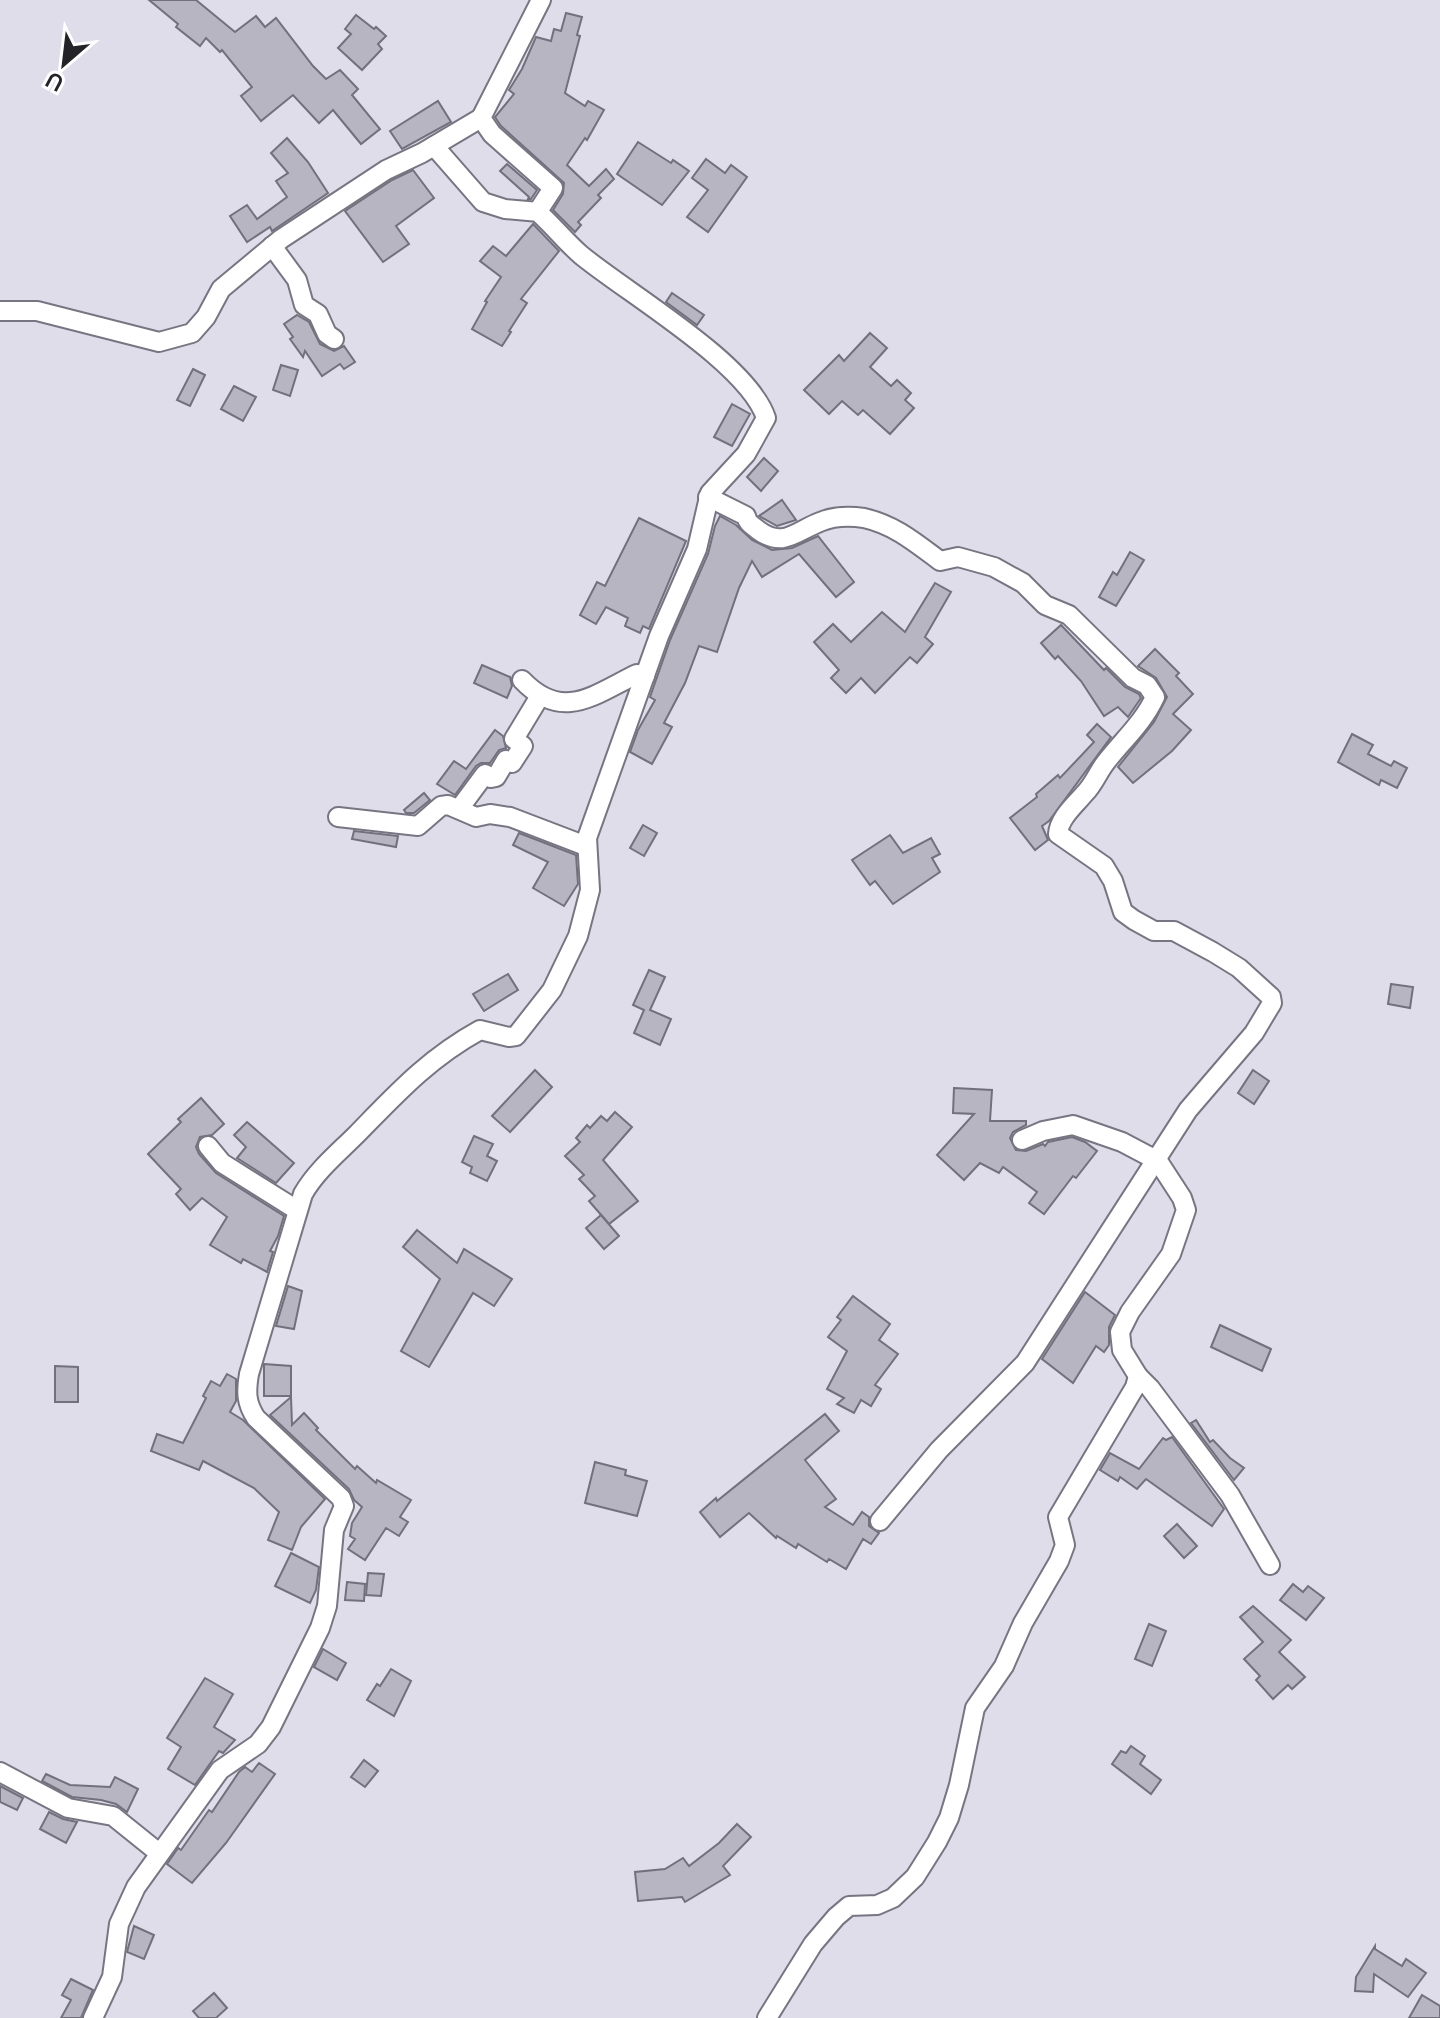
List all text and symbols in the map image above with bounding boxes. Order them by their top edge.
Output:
north arrow [24,24,104,104]
text: U [41,66,68,98]

